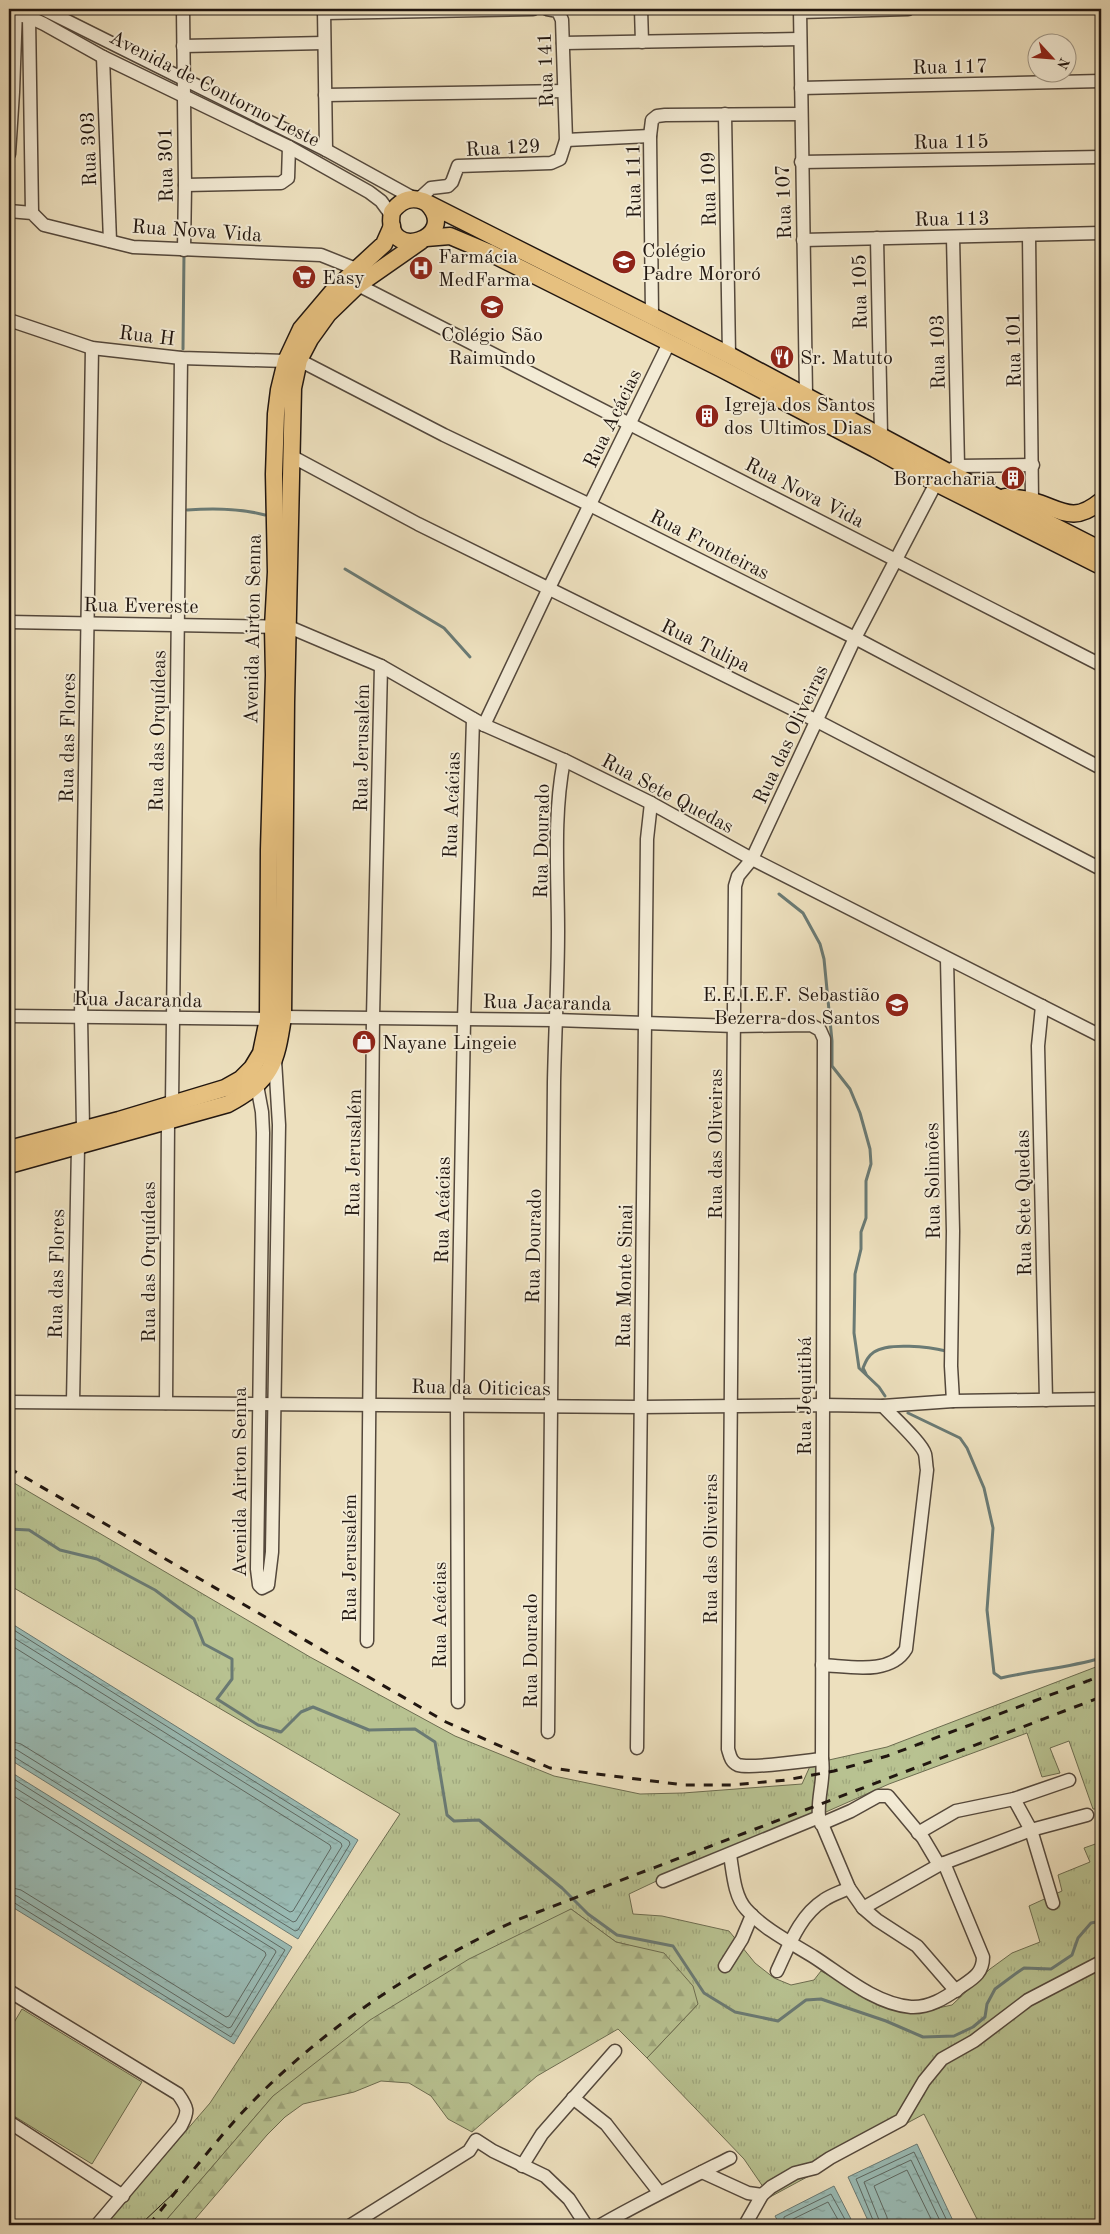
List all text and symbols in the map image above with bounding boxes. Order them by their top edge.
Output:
street label: Avenida de Contorno Leste [106,28,323,152]
street label: Rua 141 [536,32,558,108]
north arrow [1028,32,1078,82]
text: N [1054,55,1071,71]
street label: Rua 117 [912,57,988,79]
street label: Rua 303 [79,111,101,187]
street label: Rua 301 [156,127,178,203]
street label: Rua 115 [913,132,989,154]
street label: Rua 129 [465,137,541,161]
street label: Rua 111 [624,143,646,219]
street label: Rua 109 [699,151,721,227]
street label: Rua 107 [774,164,796,240]
street label: Rua 113 [914,209,990,231]
street label: Rua Nova Vida [131,217,263,247]
place label: Colégio Padre Mororó [642,242,761,285]
place label: Farmácia MedFarma [438,248,531,291]
school or university icon: Colégio Padre Mororó [611,249,637,275]
street label: Rua 105 [850,254,872,330]
hospital icon: Farmácia MedFarma [408,255,434,281]
supermarket icon: Easy [291,264,317,290]
place label: Easy [322,269,365,289]
school or university icon: Colégio São Raimundo [479,294,505,320]
street label: Rua 101 [1004,312,1026,388]
street label: Rua 103 [928,314,950,390]
street label: Rua H [118,324,176,350]
place label: Colégio São Raimundo [441,326,543,369]
restaurant icon: Sr. Matuto [769,344,795,370]
place label: Sr. Matuto [800,349,893,369]
street label: Rua Acácias [581,366,646,471]
place label: Igreja dos Santos dos Ultimos Dias [724,396,875,439]
building icon: Igreja dos Santos dos Ultimos Dias [694,403,720,429]
street label: Rua Nova Vida [741,455,867,532]
building icon: Borracharia [1000,465,1026,491]
place label: Borracharia [893,470,996,490]
street label: Rua Fronteiras [646,507,772,584]
street label: Avenida Airton Senna [242,534,266,724]
street label: Rua Evereste [83,596,199,618]
street label: Rua Tulipa [657,617,753,677]
street label: Rua das Orquídeas [148,650,170,812]
street label: Rua das Oliveiras [751,662,833,807]
street label: Rua das Flores [58,673,80,803]
street label: Rua Jerusalém [352,684,374,812]
street label: Rua Acácias [441,751,465,859]
street label: Rua Sete Quedas [598,751,737,838]
street label: Rua Dourado [532,783,554,899]
place label: E.E.I.E.F. Sebastião Bezerra dos Santos [702,986,880,1029]
street label: Rua Jacaranda [73,990,203,1012]
school or university icon: E.E.I.E.F. Sebastião Bezerra dos Santos [884,992,910,1018]
street label: Rua Jacaranda [482,993,612,1015]
shop icon: Nayane Lingeie [351,1029,377,1055]
place label: Nayane Lingeie [382,1034,517,1054]
street label: Rua das Oliveiras [707,1069,727,1219]
street label: Rua Jerusalém [344,1089,366,1217]
street label: Rua Solimões [923,1122,945,1240]
street label: Rua Sete Quedas [1014,1129,1036,1277]
street label: Rua Acácias [433,1156,455,1264]
street label: Rua das Orquídeas [140,1181,160,1343]
street label: Rua Dourado [524,1188,546,1304]
street label: Rua Monte Sinai [615,1204,637,1348]
street label: Rua das Flores [47,1209,69,1339]
street label: Rua Jequitibá [796,1336,816,1456]
street label: Rua da Oiticicas [411,1378,551,1400]
street label: Avenida Airton Senna [231,1387,251,1577]
street label: Rua das Oliveiras [702,1474,722,1624]
street label: Rua Jerusalém [341,1494,361,1622]
street label: Rua Acácias [431,1561,451,1669]
street label: Rua Dourado [522,1593,542,1709]

